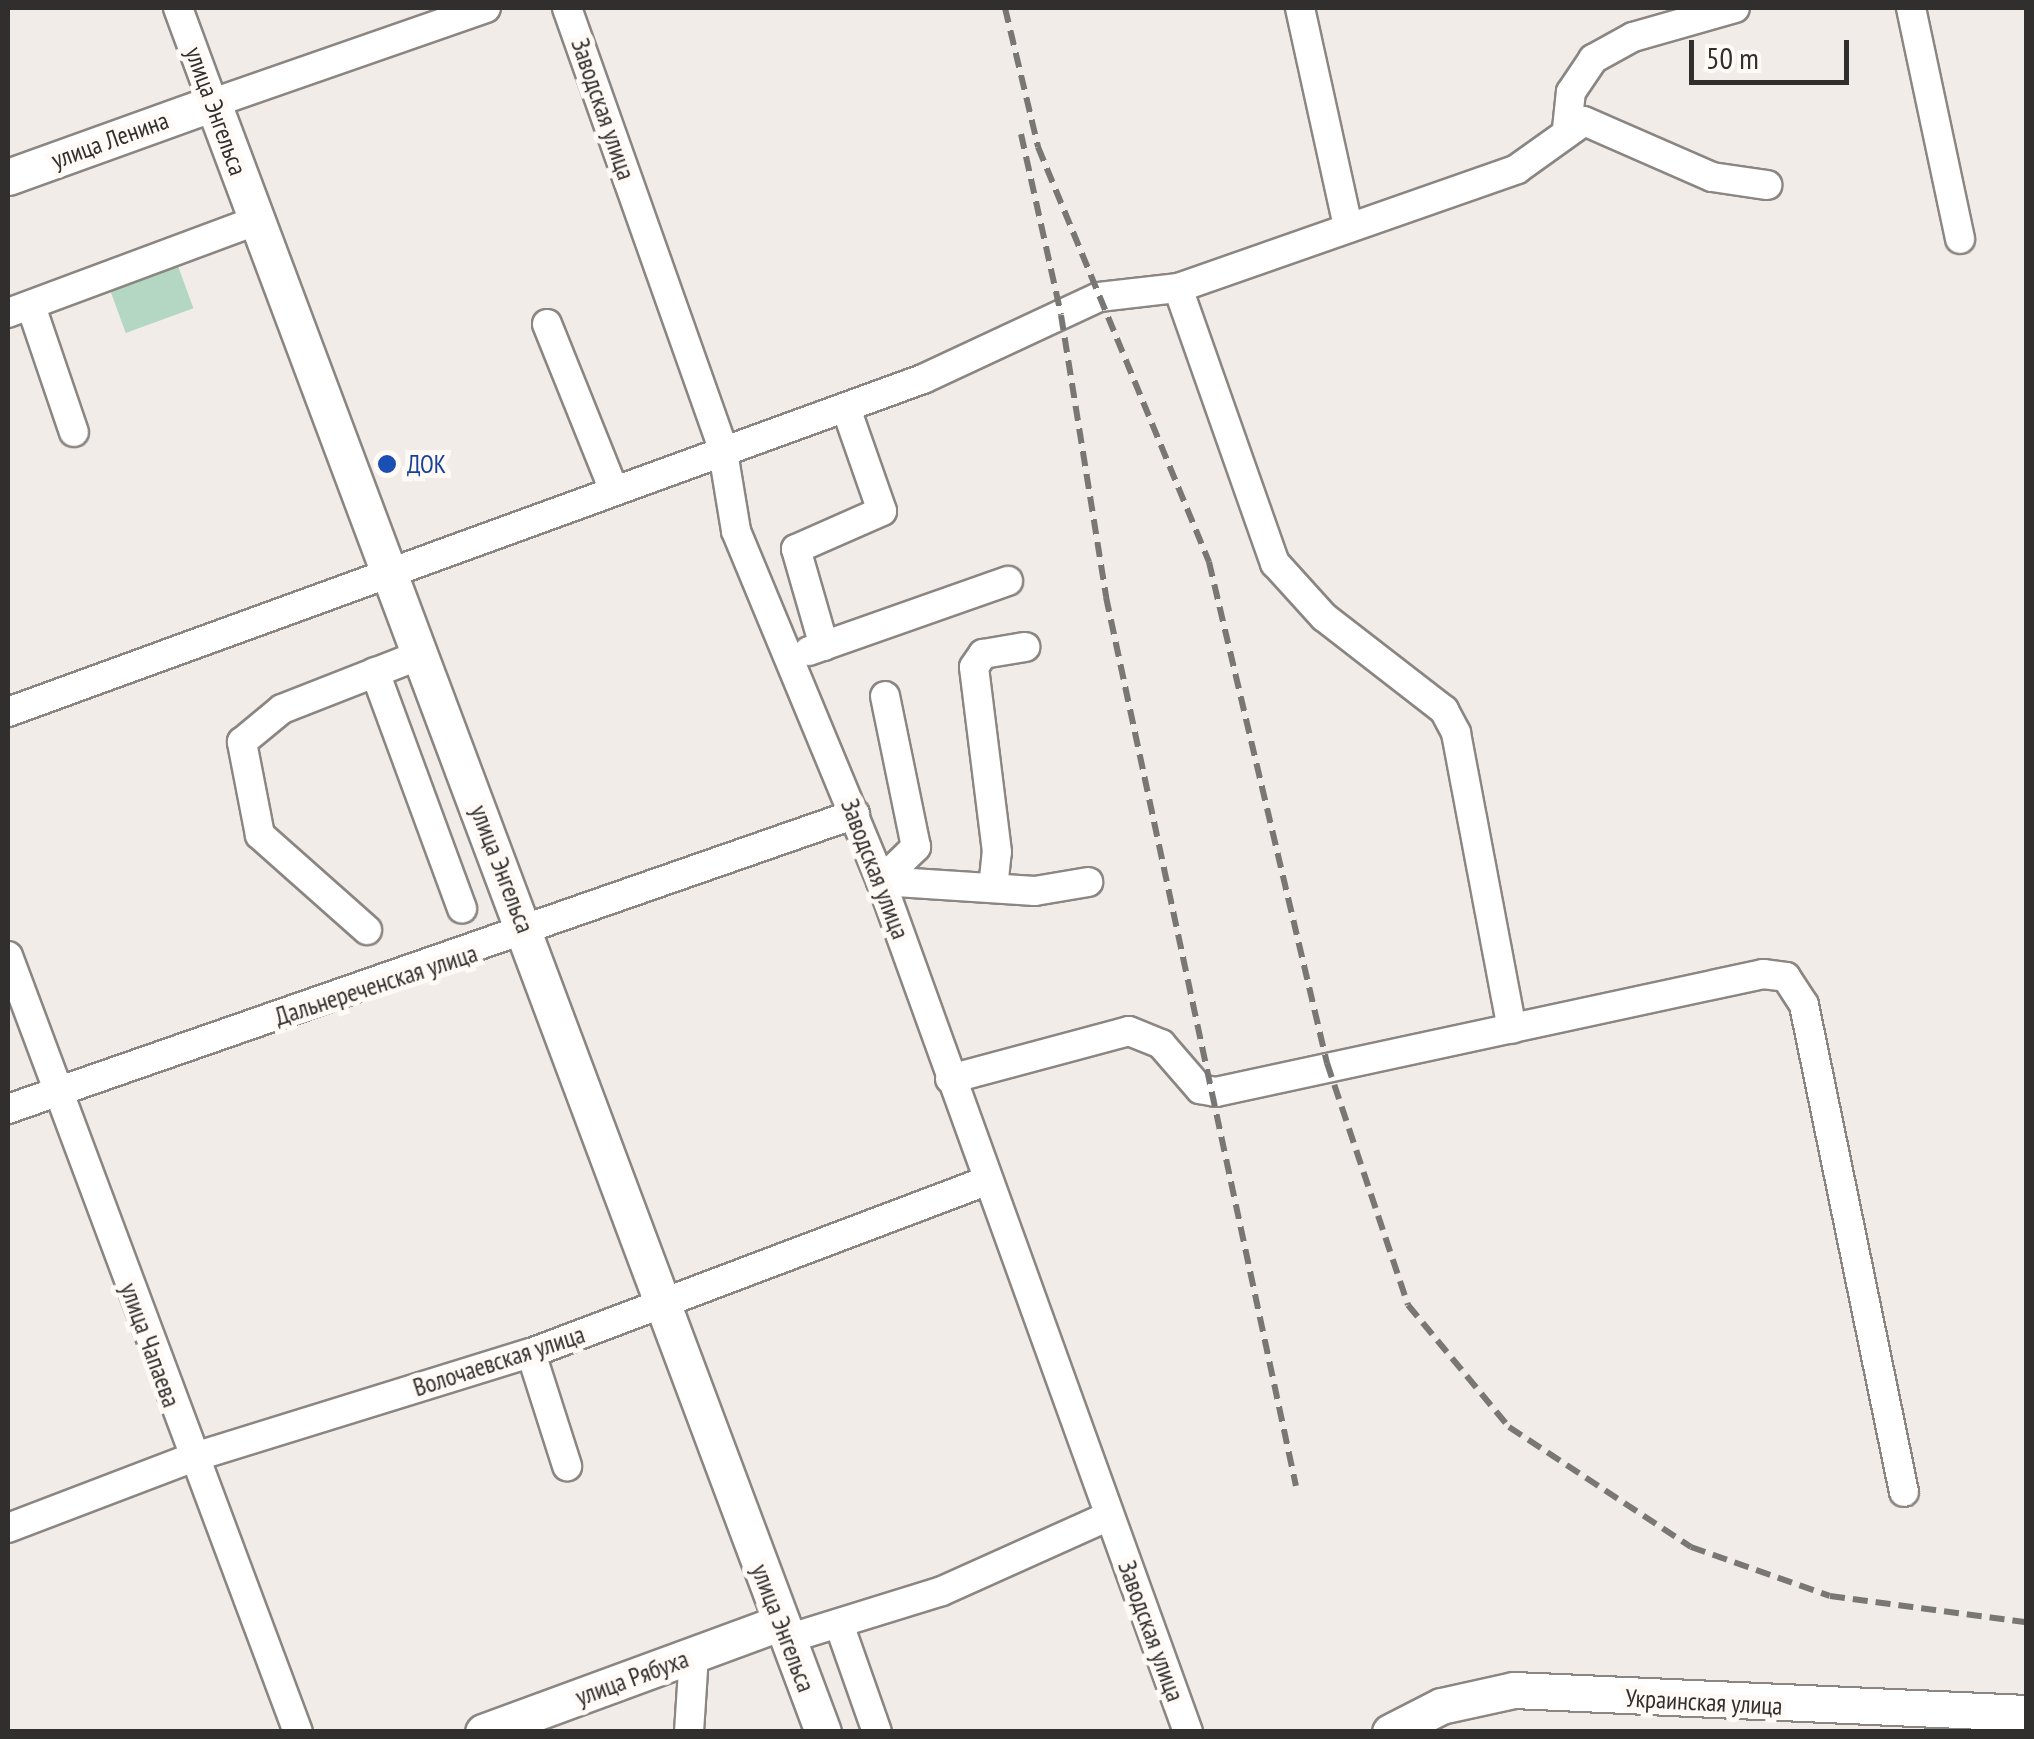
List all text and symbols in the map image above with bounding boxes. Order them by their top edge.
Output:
scale bar [1694,20,1854,82]
street label: Заводская улица [565,34,641,184]
text: 50 m [1706,38,1759,77]
street label: улица Энгельса [179,43,253,179]
street label: улица Ленина [47,105,173,175]
place label: ДОК [407,449,446,479]
marker: ДОК [376,453,398,475]
street label: Заводская улица [835,795,915,943]
street label: улица Энгельса [464,801,540,937]
street label: Дальнереченская улица [271,938,481,1032]
street label: улица Чапаева [114,1279,186,1411]
street label: Волочаевская улица [409,1319,589,1403]
street label: Заводская улица [1112,1557,1190,1705]
street label: улица Энгельса [745,1560,821,1696]
street label: улица Рябуха [572,1644,692,1712]
street label: Украинская улица [1625,1683,1783,1721]

